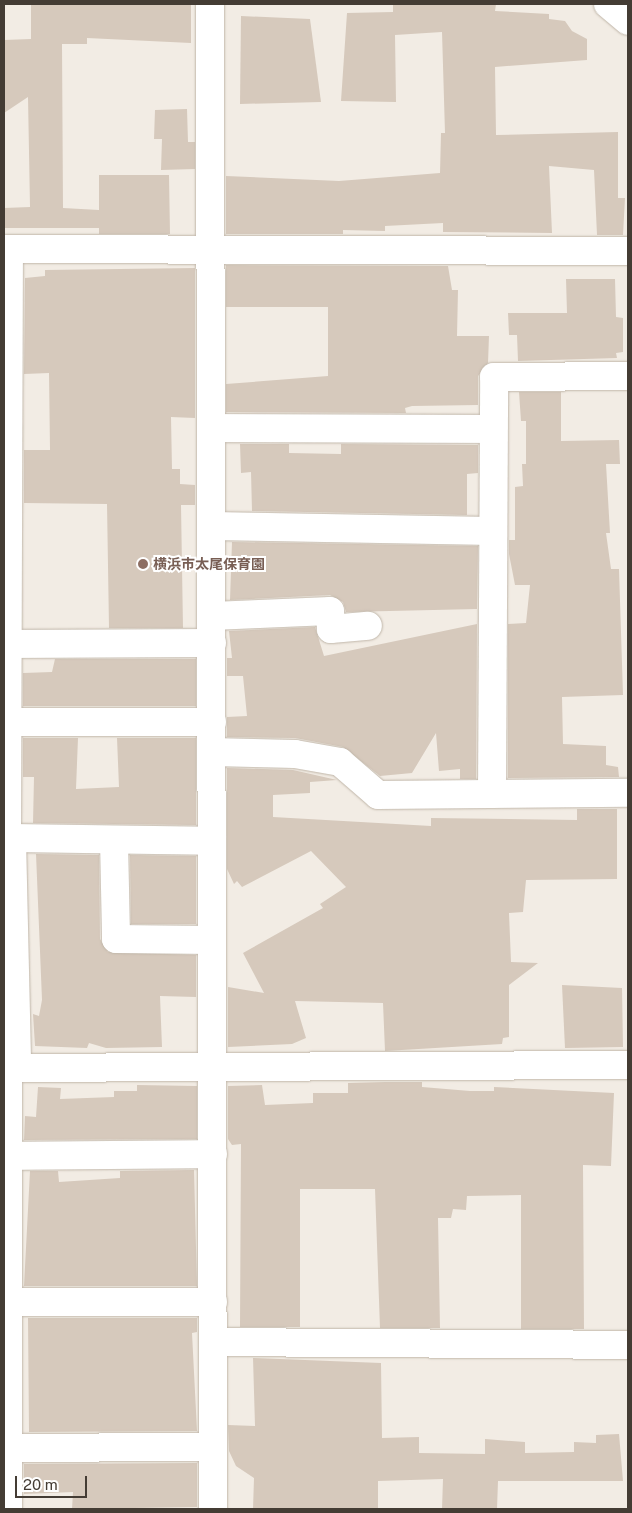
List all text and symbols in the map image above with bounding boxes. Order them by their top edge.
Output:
place label: 横浜市太尾保育園 [153,556,265,572]
marker: 横浜市太尾保育園 [137,558,149,570]
scale bar [18,1466,90,1498]
text: 20 m [23,1476,58,1493]

